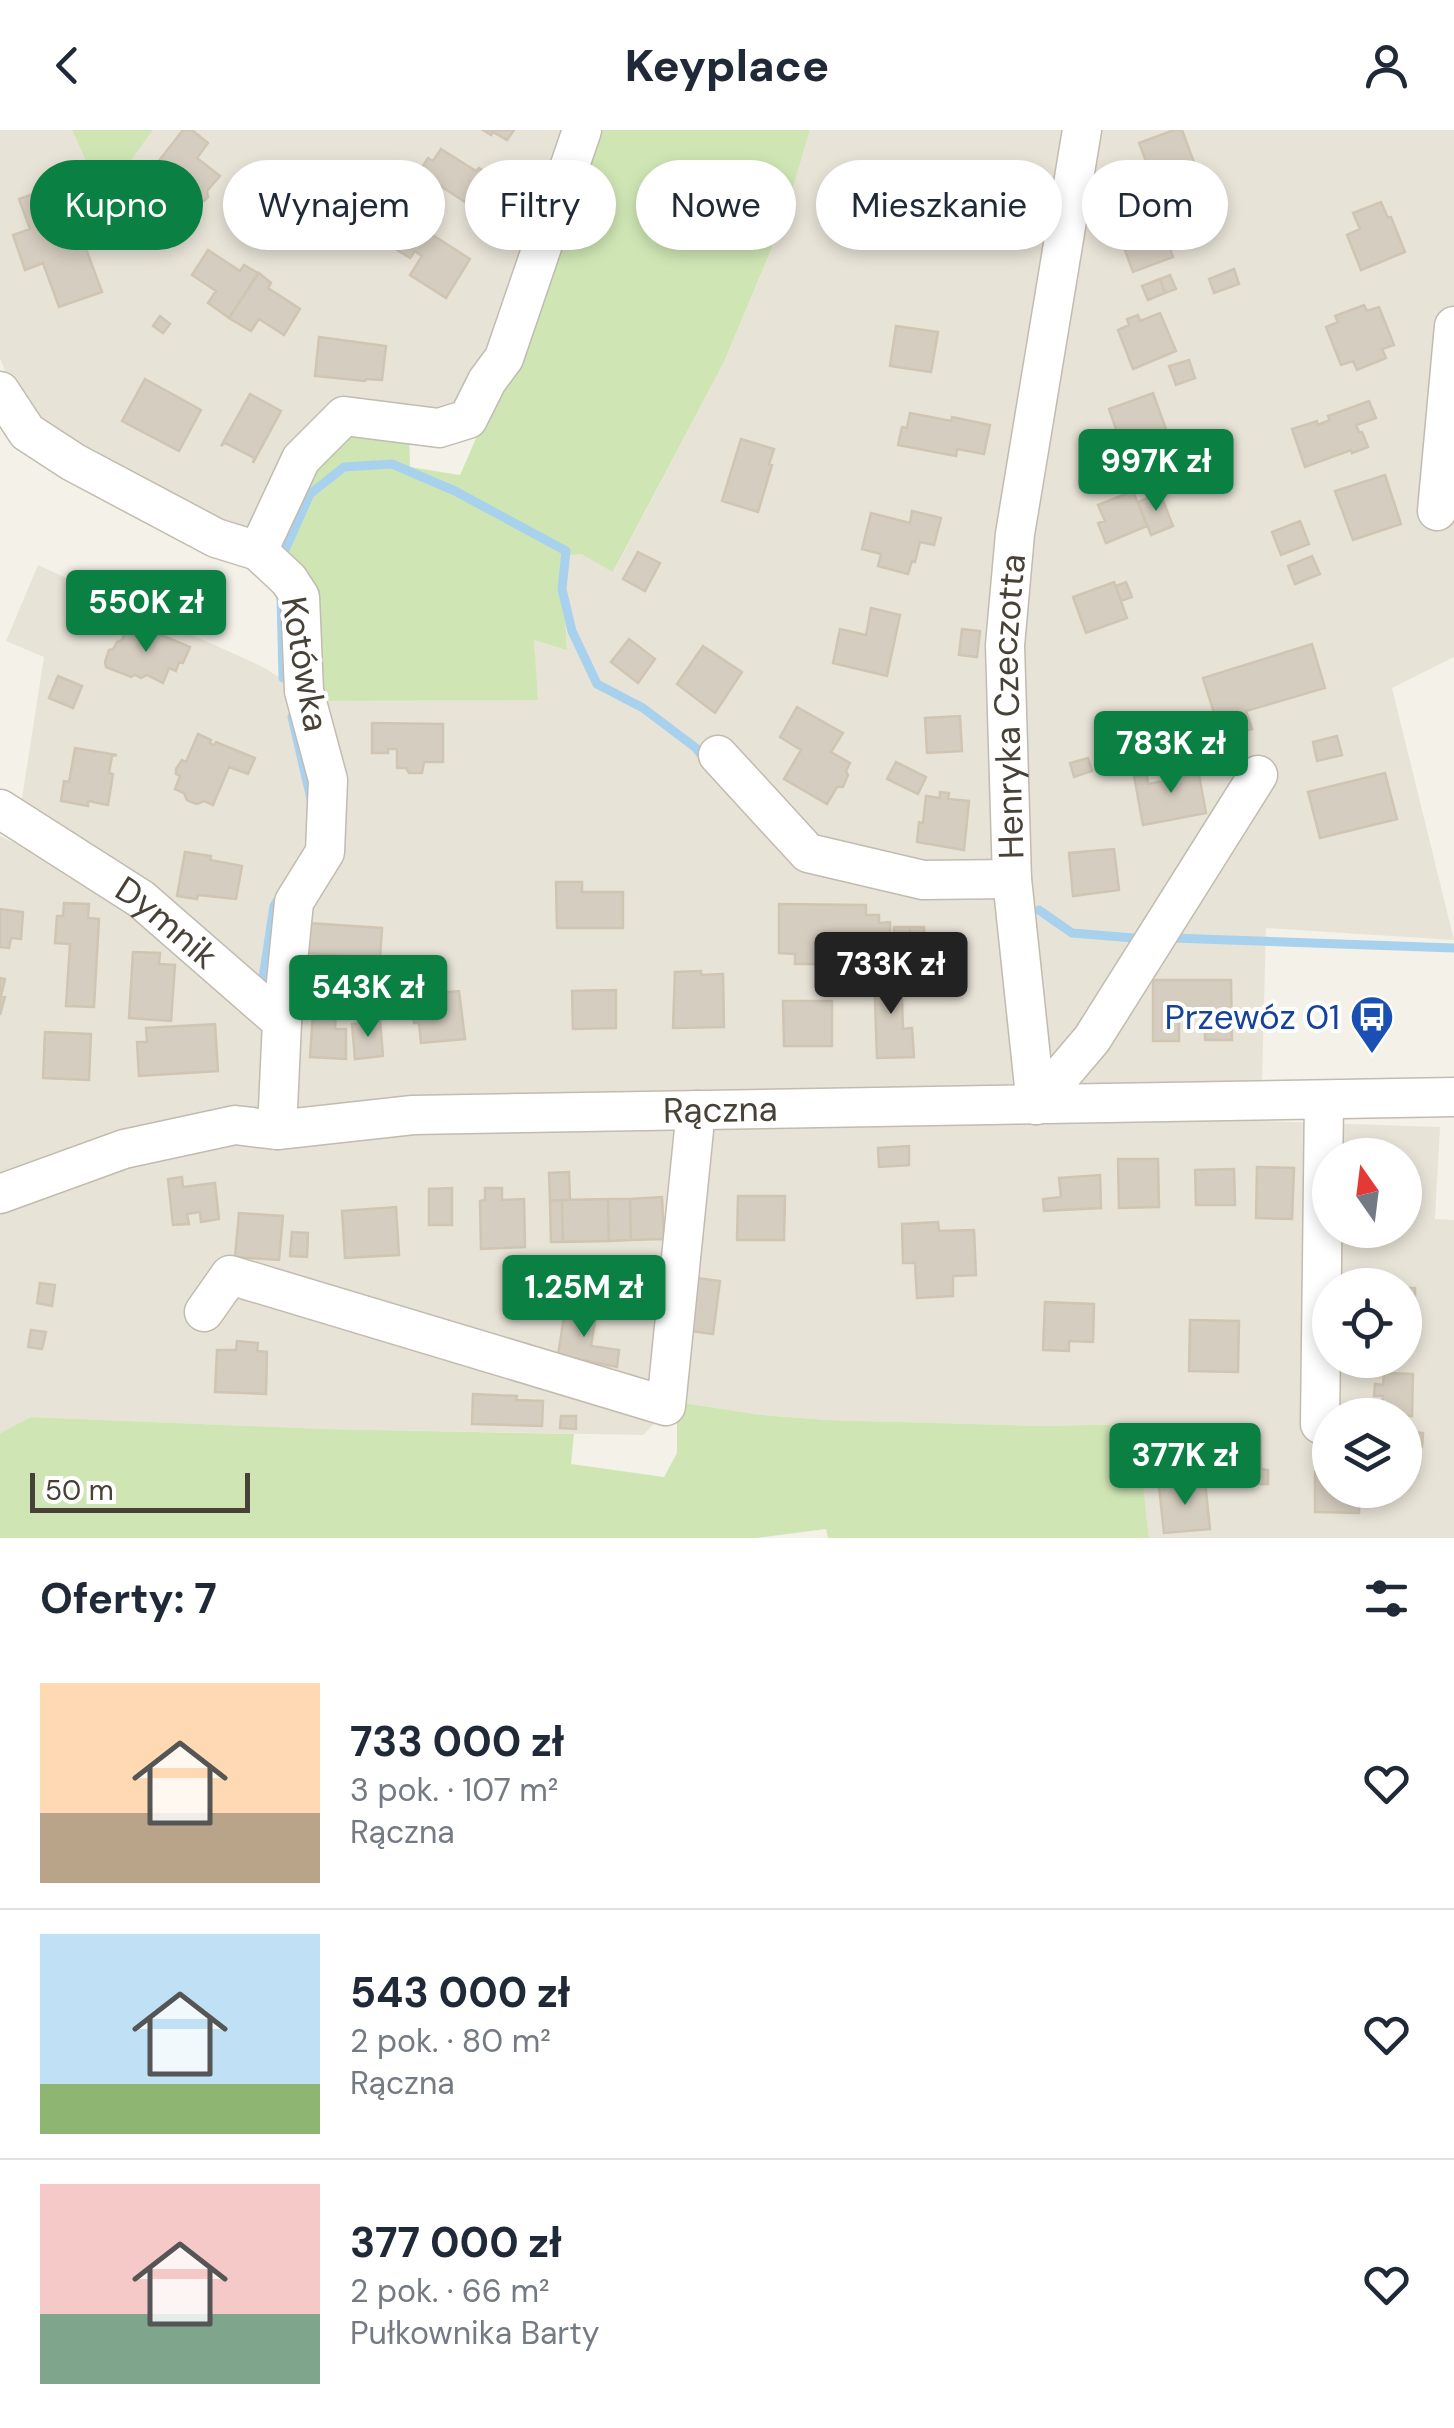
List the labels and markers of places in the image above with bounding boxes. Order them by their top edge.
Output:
pin: 997K zł [1064,429,1248,514]
pin: 550K zł [54,570,238,655]
pin: 783K zł [1079,711,1263,796]
pin: 733K zł [799,932,983,1017]
pin: 543K zł [276,955,460,1040]
place label: Przewóz 01 [1165,994,1340,1040]
bus stop icon: Przewóz 01 [1349,994,1395,1055]
pin: 1.25M zł [481,1255,687,1340]
pin: 377K zł [1093,1423,1277,1508]

